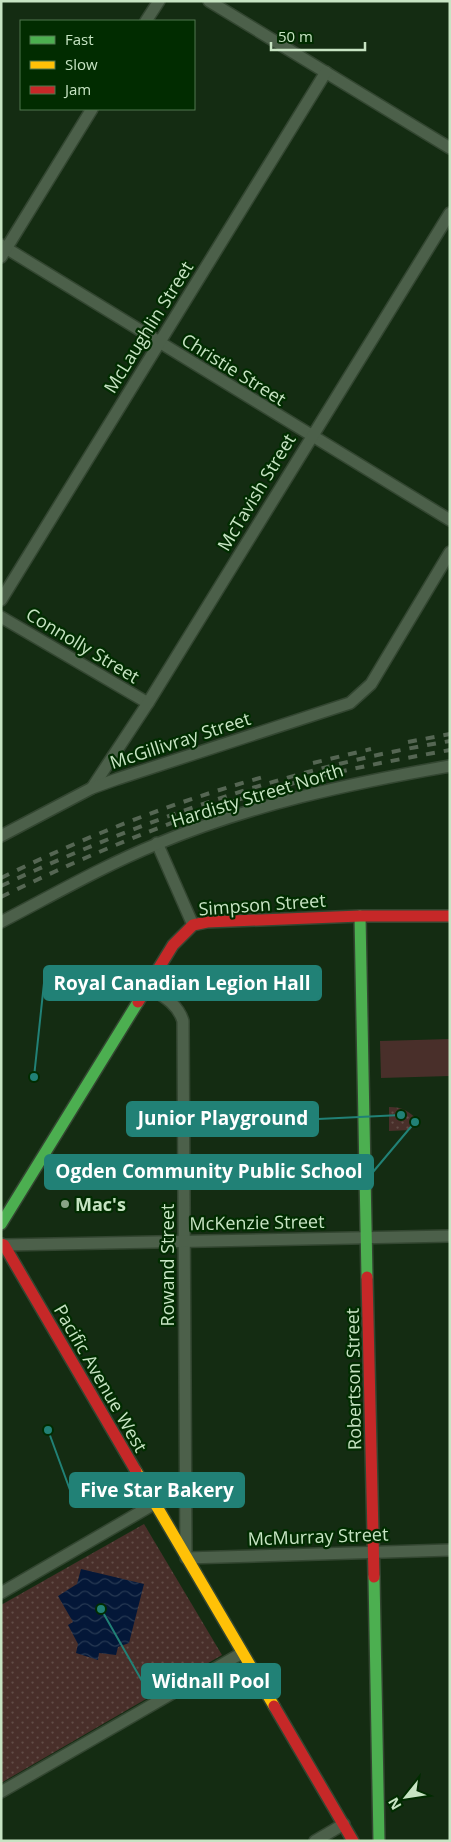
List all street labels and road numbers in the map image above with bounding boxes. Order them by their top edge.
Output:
street label: McLaughlin Street [98,257,198,397]
street label: Christie Street [177,327,291,411]
street label: McTavish Street [212,429,300,555]
street label: Connolly Street [22,602,144,688]
street label: McGillivray Street [107,706,253,774]
street label: Hardisty Street North [168,757,346,833]
street label: Simpson Street [198,888,326,920]
street label: Rowand Street [155,1204,179,1326]
street label: McKenzie Street [189,1209,325,1235]
street label: Pacific Avenue West [49,1300,153,1456]
street label: Robertson Street [340,1308,366,1450]
street label: McMurray Street [247,1522,389,1550]

